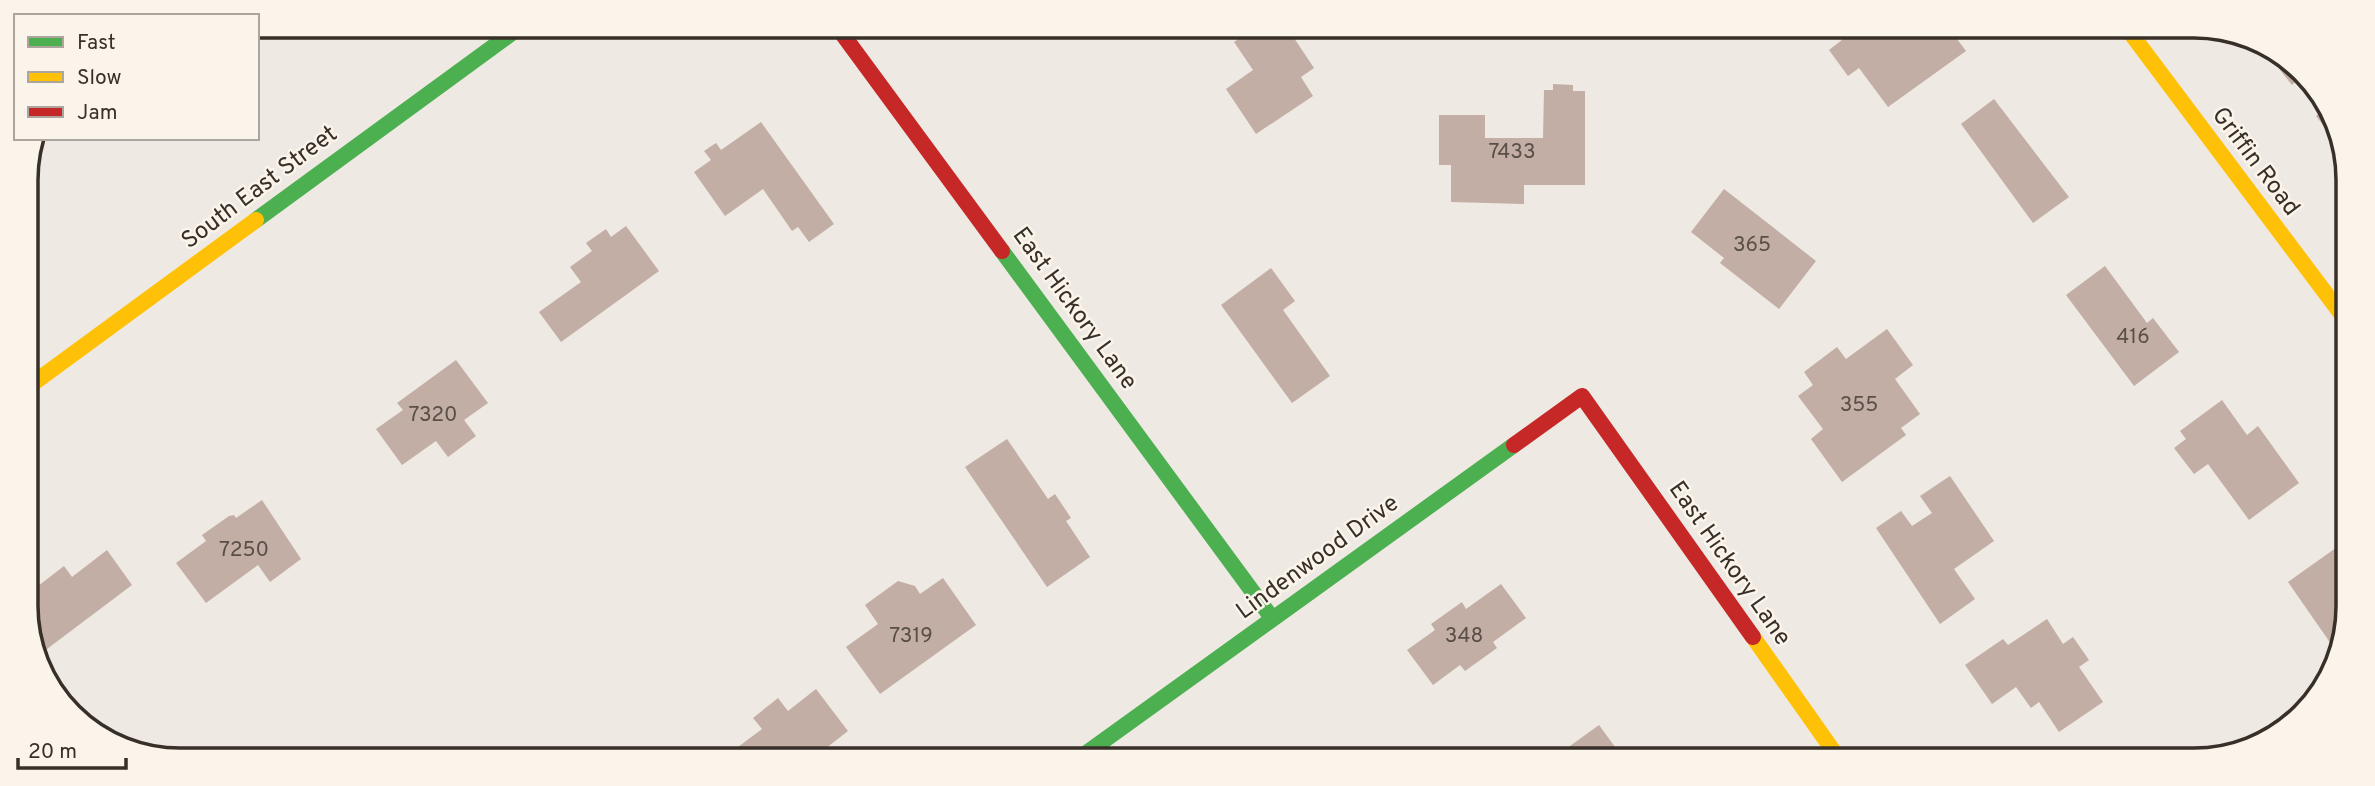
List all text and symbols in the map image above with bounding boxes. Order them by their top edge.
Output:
legend [14,14,259,140]
text: Fast [77,30,116,57]
text: Slow [77,65,122,92]
text: Jam [77,100,118,127]
street label: Griffin Road [2204,102,2306,222]
street label: South East Street [176,120,344,256]
house number: 7433 [1488,139,1536,166]
street label: East Hickory Lane [1005,222,1143,396]
house number: 365 [1733,232,1771,259]
house number: 416 [2116,324,2150,351]
house number: 355 [1840,392,1878,419]
house number: 7320 [408,402,458,429]
street label: East Hickory Lane [1661,476,1797,652]
street label: Lindenwood Drive [1231,489,1405,627]
house number: 7250 [219,537,269,564]
house number: 7319 [889,623,933,650]
house number: 348 [1445,623,1483,650]
scale bar [18,726,126,770]
text: 20 m [28,739,77,766]

